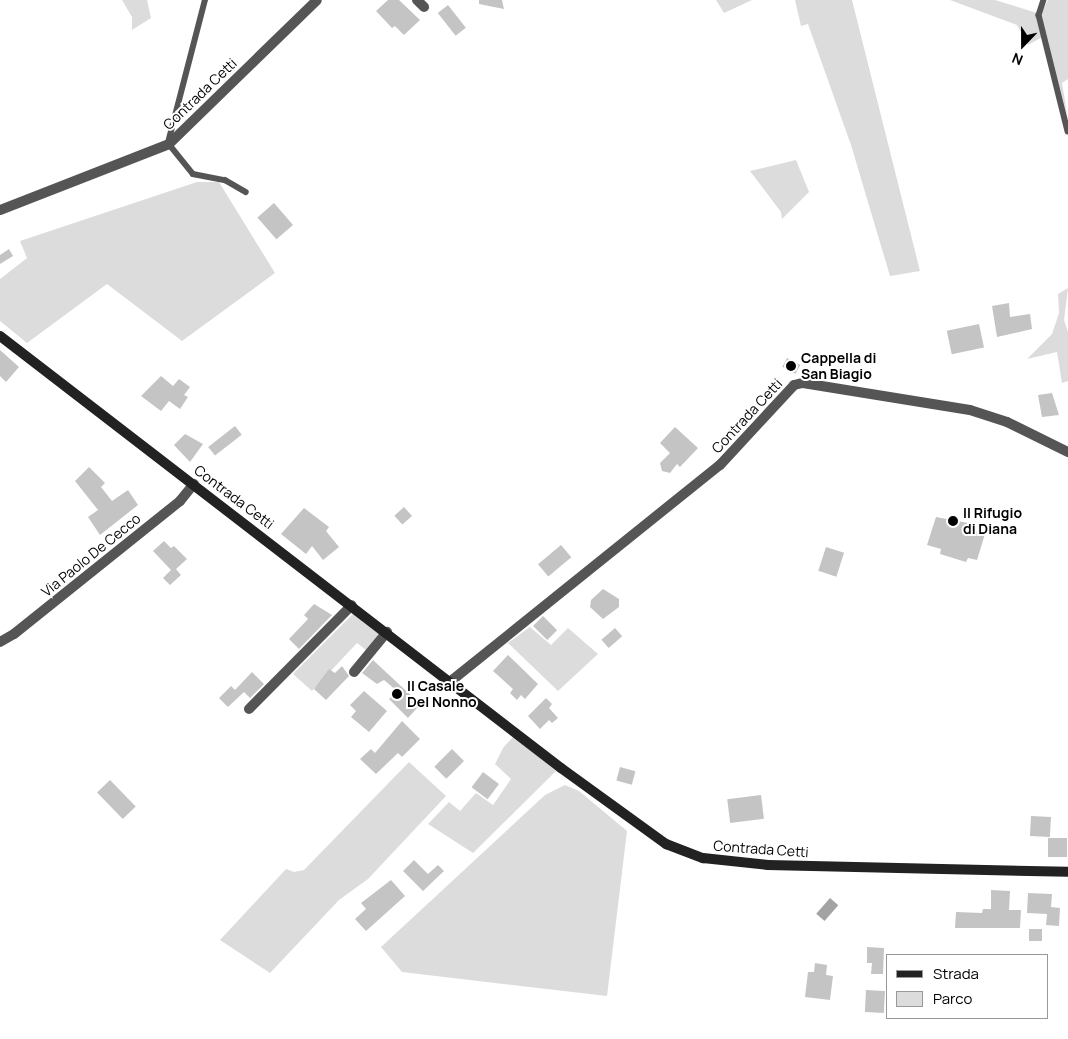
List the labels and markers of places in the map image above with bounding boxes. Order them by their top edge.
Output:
place label: Cappella di San Biagio [801,350,876,382]
marker: Cappella di San Biagio [785,360,797,372]
place label: Il Rifugio di Diana [963,505,1022,538]
marker: Il Rifugio di Diana [947,515,959,527]
place label: Il Casale Del Nonno [407,678,477,710]
marker: Il Casale Del Nonno [391,688,403,700]

